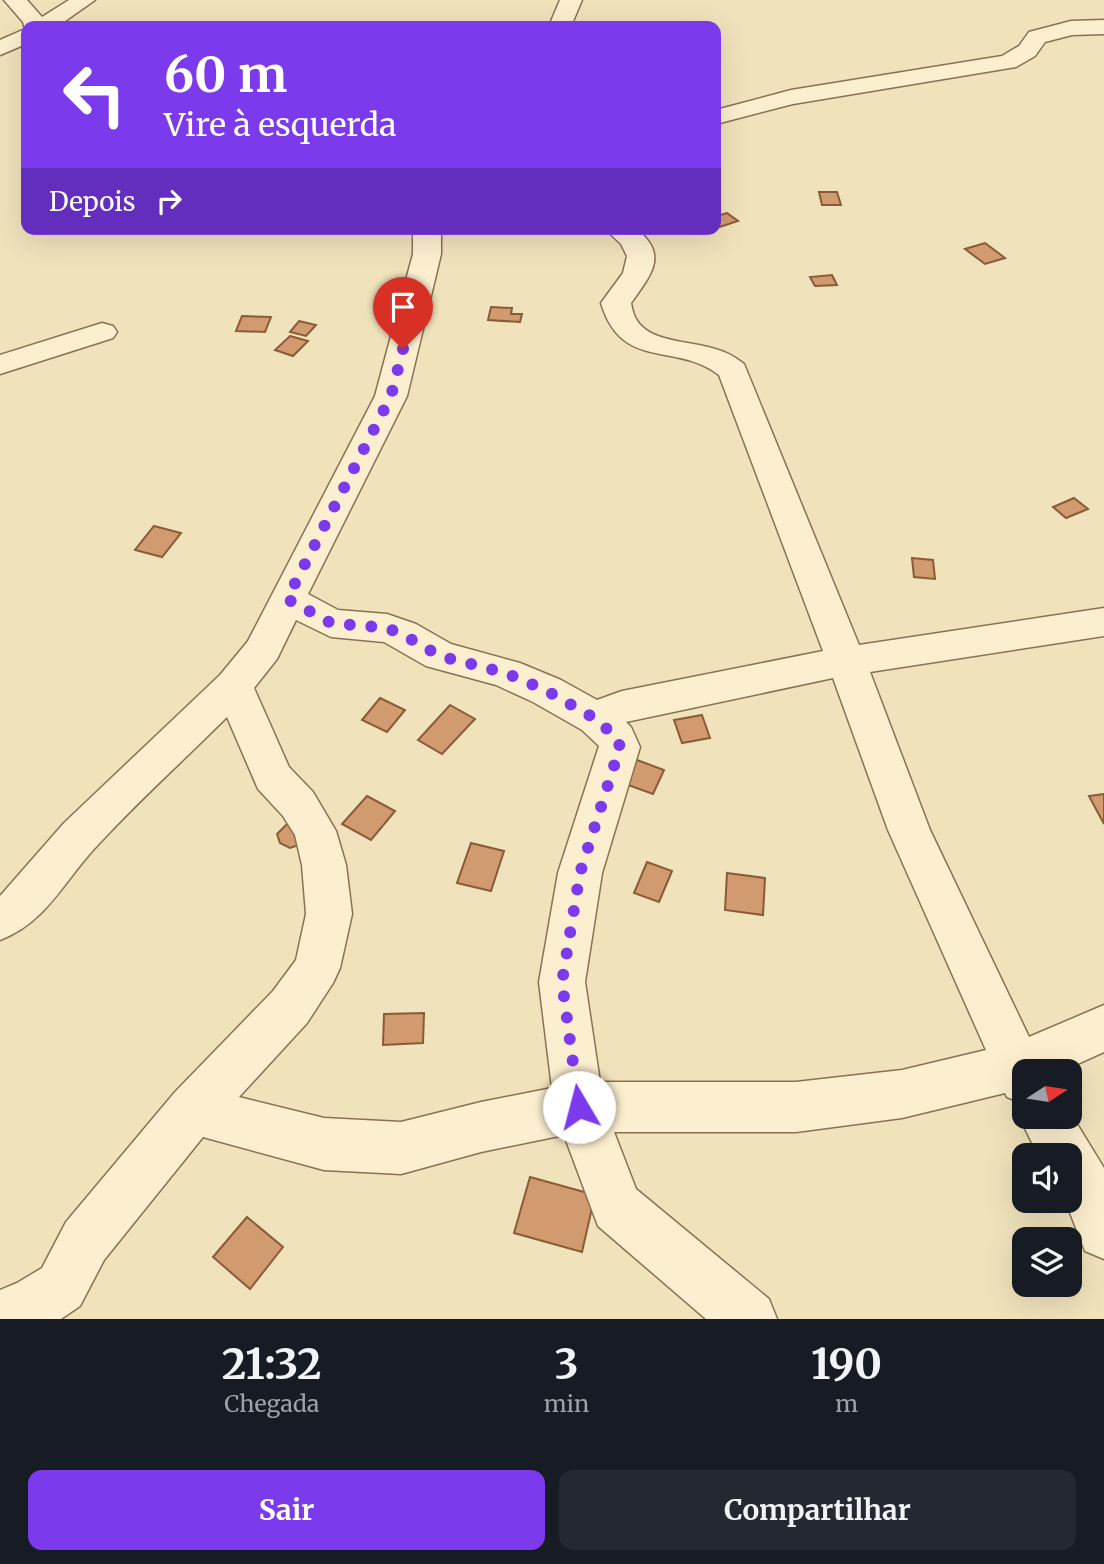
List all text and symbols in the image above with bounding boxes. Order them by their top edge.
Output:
text: 60 m [164,44,287,105]
icon: left [49,49,140,140]
text: Vire à esquerda [164,105,396,145]
icon: right [150,182,188,220]
text: Depois [49,185,136,218]
pin [373,277,433,349]
icon: arrive [384,288,422,326]
north arrow [1012,1059,1082,1129]
map controls [1012,1059,1082,1297]
position arrow [542,1070,616,1144]
button: sound [1012,1143,1082,1213]
button: layers [1012,1227,1082,1297]
text: 21:32 [222,1338,322,1390]
text: 3 [554,1338,578,1390]
text: 190 [811,1338,882,1390]
text: Chegada [224,1389,319,1418]
text: min [544,1389,589,1418]
text: m [835,1389,858,1418]
button: Sair [28,1470,545,1550]
button: Compartilhar [559,1470,1076,1550]

